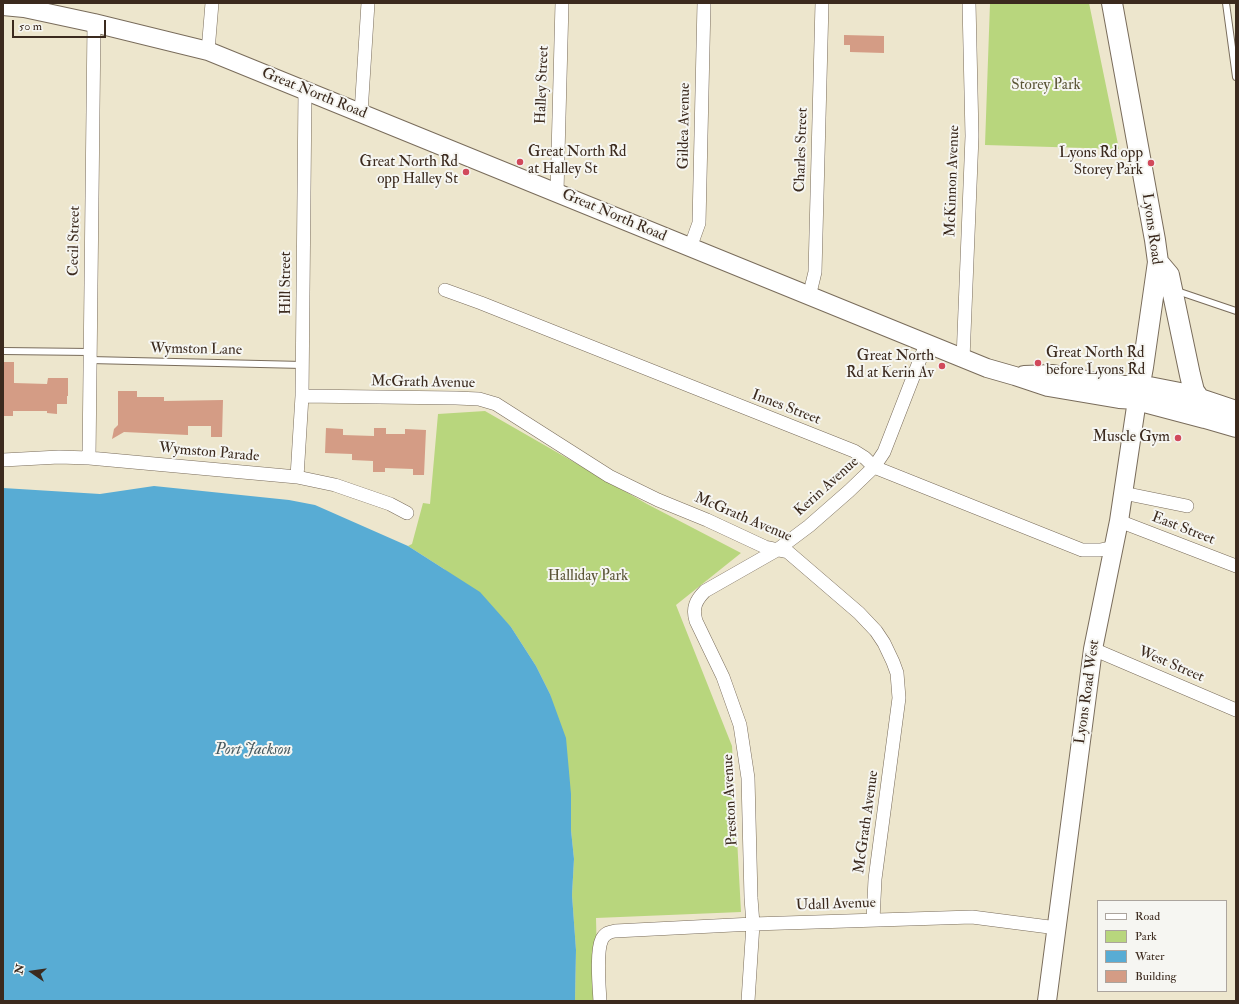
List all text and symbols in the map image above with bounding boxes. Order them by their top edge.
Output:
scale bar [14,12,108,38]
text: 50 m [19,19,42,34]
street label: Halley Street [533,46,553,124]
street label: Great North Road [259,65,369,123]
park label: Storey Park [1011,77,1081,95]
street label: Gildea Avenue [675,82,695,170]
street label: Charles Street [792,107,812,193]
street label: McKinnon Avenue [942,125,964,237]
place label: Great North Rd at Halley St [528,144,626,179]
place label: Lyons Rd opp Storey Park [1059,145,1143,180]
place label: Great North Rd opp Halley St [360,154,458,189]
marker: Great North Rd at Halley St [515,157,525,167]
marker: Lyons Rd opp Storey Park [1146,158,1156,168]
marker: Great North Rd opp Halley St [461,167,471,177]
street label: Great North Road [559,186,669,246]
street label: Lyons Road [1137,192,1165,266]
street label: Cecil Street [65,206,85,276]
street label: Hill Street [278,251,296,315]
street label: Wymston Lane [150,340,242,360]
place label: Great North Rd before Lyons Rd [1046,345,1145,380]
place label: Great North Rd at Kerin Av [846,348,934,383]
marker: Great North Rd before Lyons Rd [1033,358,1043,368]
marker: Great North Rd at Kerin Av [937,361,947,371]
street label: McGrath Avenue [371,373,475,393]
street label: Innes Street [749,387,823,429]
place label: Muscle Gym [1093,429,1170,447]
marker: Muscle Gym [1173,433,1183,443]
street label: Wymston Parade [158,440,260,466]
street label: Kerin Avenue [791,453,863,521]
street label: McGrath Avenue [692,489,794,547]
street label: East Street [1149,509,1217,549]
park label: Halliday Park [548,568,628,586]
street label: Lyons Road West [1072,639,1104,745]
street label: West Street [1135,643,1207,687]
water label: Port Jackson [215,741,291,761]
street label: Preston Avenue [720,754,742,846]
street label: McGrath Avenue [851,769,883,875]
street label: Udall Avenue [796,895,876,915]
legend [1097,900,1227,992]
text: Road [1135,909,1160,924]
text: Park [1135,929,1157,944]
text: Water [1135,949,1164,964]
north arrow [12,952,52,992]
text: N [12,963,27,975]
text: Building [1135,969,1176,984]

